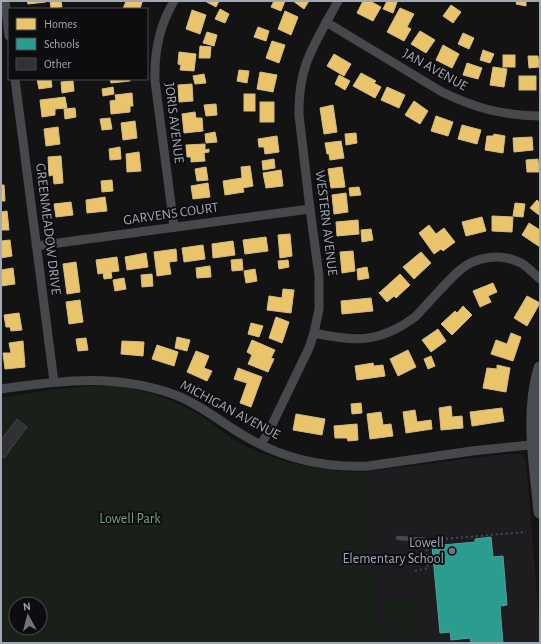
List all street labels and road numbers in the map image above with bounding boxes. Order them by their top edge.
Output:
street label: JAN AVENUE [400,46,470,94]
street label: JORIS AVENUE [162,82,186,164]
street label: GREENMEADOW DRIVE [33,162,63,296]
street label: WESTERN AVENUE [313,169,339,277]
street label: GARVENS COURT [122,200,220,228]
street label: MICHIGAN AVENUE [178,378,282,442]

